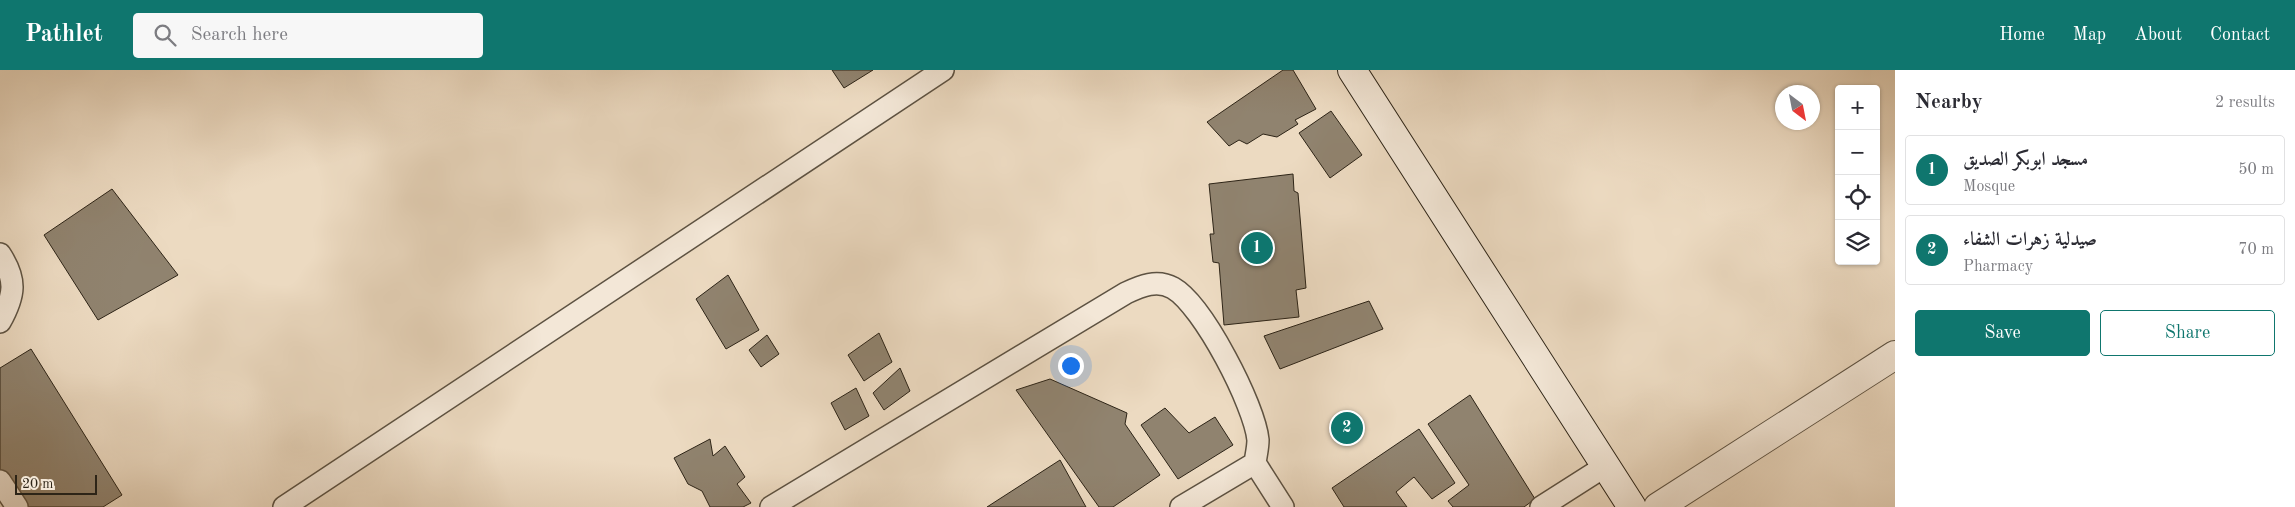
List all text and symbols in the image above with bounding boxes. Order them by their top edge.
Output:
search box [133,13,483,58]
icon: search [151,21,179,49]
text: Pathlet [25,23,103,47]
text: Search here [191,26,288,45]
text: Home [1999,26,2045,44]
text: Map [2073,26,2106,44]
text: About [2134,26,2182,44]
text: Contact [2210,26,2270,44]
north arrow [1775,85,1820,130]
map controls [1835,85,1880,265]
button: + [1835,85,1880,130]
text: Nearby [1915,92,1983,113]
text: 2 results [2215,95,2275,111]
button: − [1835,130,1880,175]
text: مسجد ابوبكر الصديق [1963,151,2088,170]
text: 1 [1927,162,1937,178]
text: 50 m [2238,162,2274,178]
button: locate [1835,175,1880,220]
text: Mosque [1963,179,2015,195]
button: layers [1835,220,1880,265]
pin: 1 [1241,229,1273,267]
text: صيدلية زهرات الشفاء [1963,231,2097,250]
text: 2 [1927,242,1937,258]
text: 70 m [2238,242,2274,258]
text: Pharmacy [1963,259,2033,275]
button: Save [1915,310,2090,356]
button: Share [2100,310,2275,356]
your location [1058,353,1084,379]
pin: 2 [1331,409,1363,447]
scale bar [15,472,98,495]
text: 20 m [22,477,53,491]

